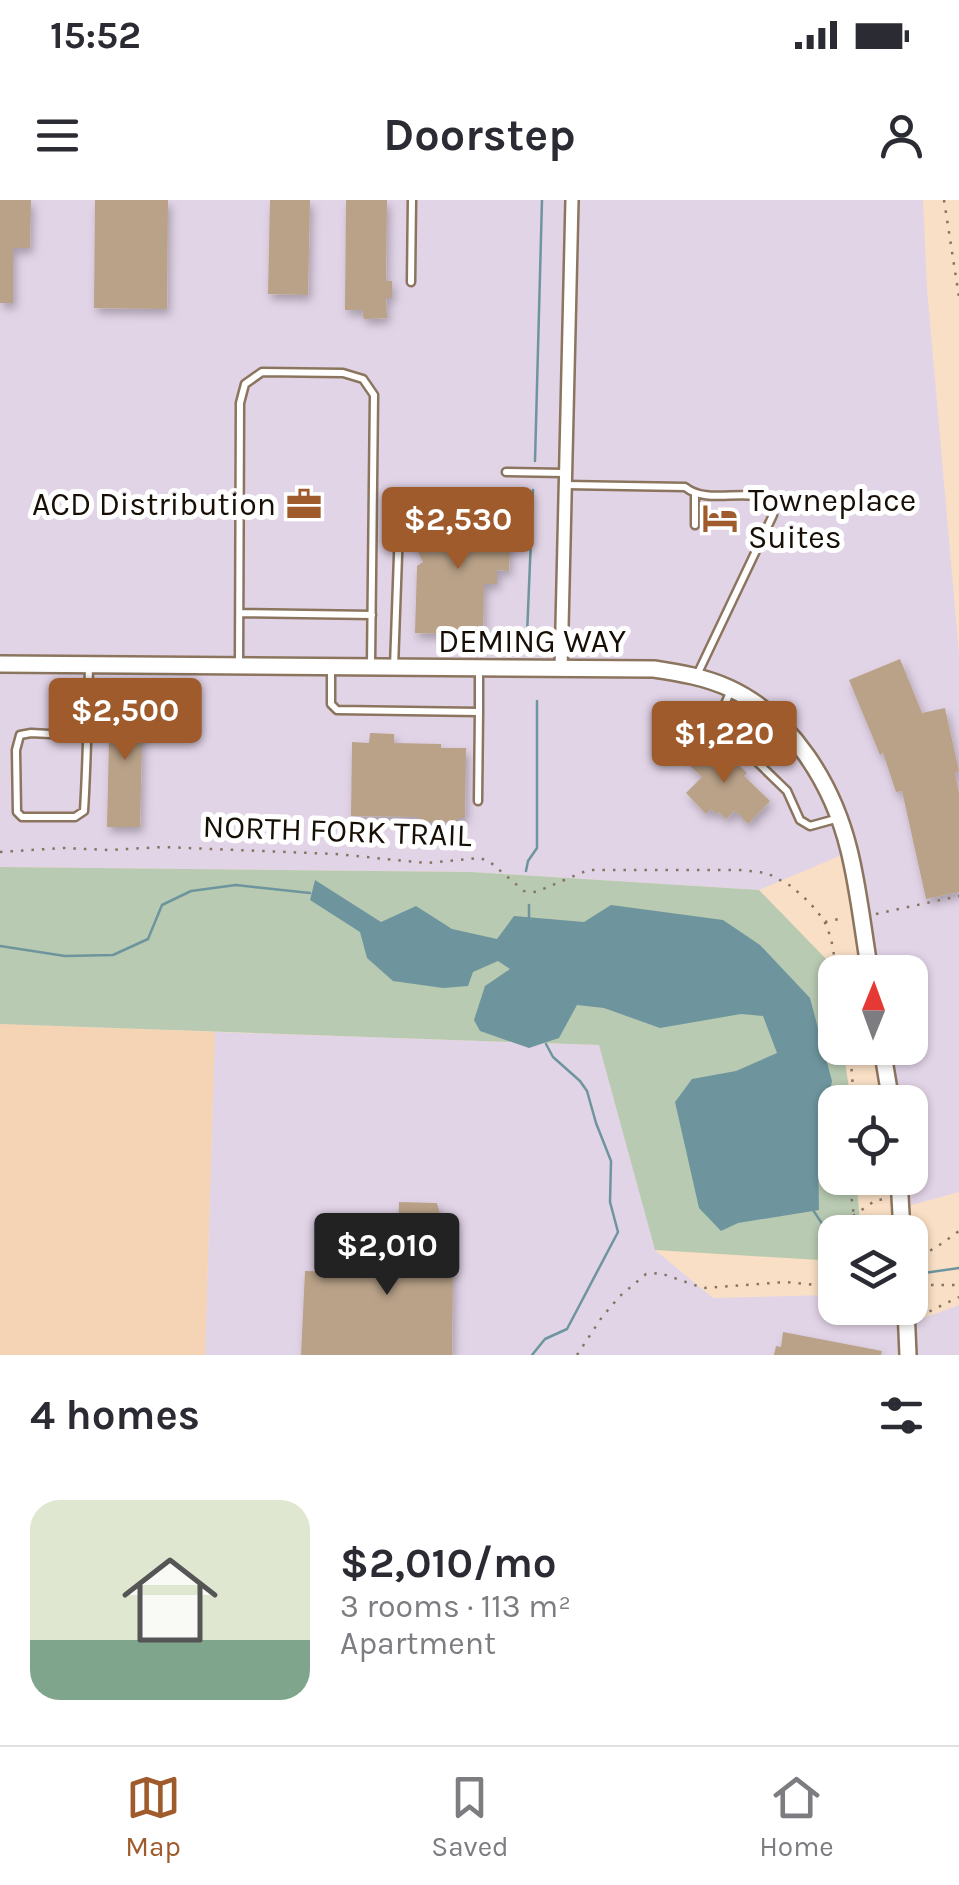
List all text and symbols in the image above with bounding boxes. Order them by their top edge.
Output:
text: 15:52 [50,13,141,58]
icon: menu [30,108,85,163]
icon: person [874,108,929,163]
text: Doorstep [383,109,576,161]
place label: Towneplace Suites [748,482,916,556]
office icon: ACD Distribution [285,485,323,523]
place label: ACD Distribution [32,486,276,523]
pin: $2,530 [377,487,539,572]
hotel icon: Towneplace Suites [701,499,739,537]
text: $2,530 [404,501,512,538]
street label: DEMING WAY [438,623,626,660]
pin: $2,500 [44,678,206,763]
text: $2,500 [71,692,179,729]
pin: $1,220 [643,701,805,786]
text: $1,220 [674,715,774,752]
street label: NORTH FORK TRAIL [202,808,472,854]
north arrow [818,955,928,1065]
map controls [818,955,928,1325]
button: locate [818,1085,928,1195]
pin: $2,010 [306,1213,468,1298]
button: layers [818,1215,928,1325]
text: $2,010 [336,1227,438,1264]
icon: filters [874,1388,929,1443]
text: 4 homes [30,1390,200,1440]
text: $2,010/mo [340,1538,557,1588]
icon: home [110,1540,230,1660]
text: 3 rooms · 113 m² [340,1588,571,1625]
text: Apartment [340,1625,496,1662]
tab: Map [125,1770,181,1863]
tab: Saved [431,1770,509,1863]
tab: Home [759,1770,834,1863]

